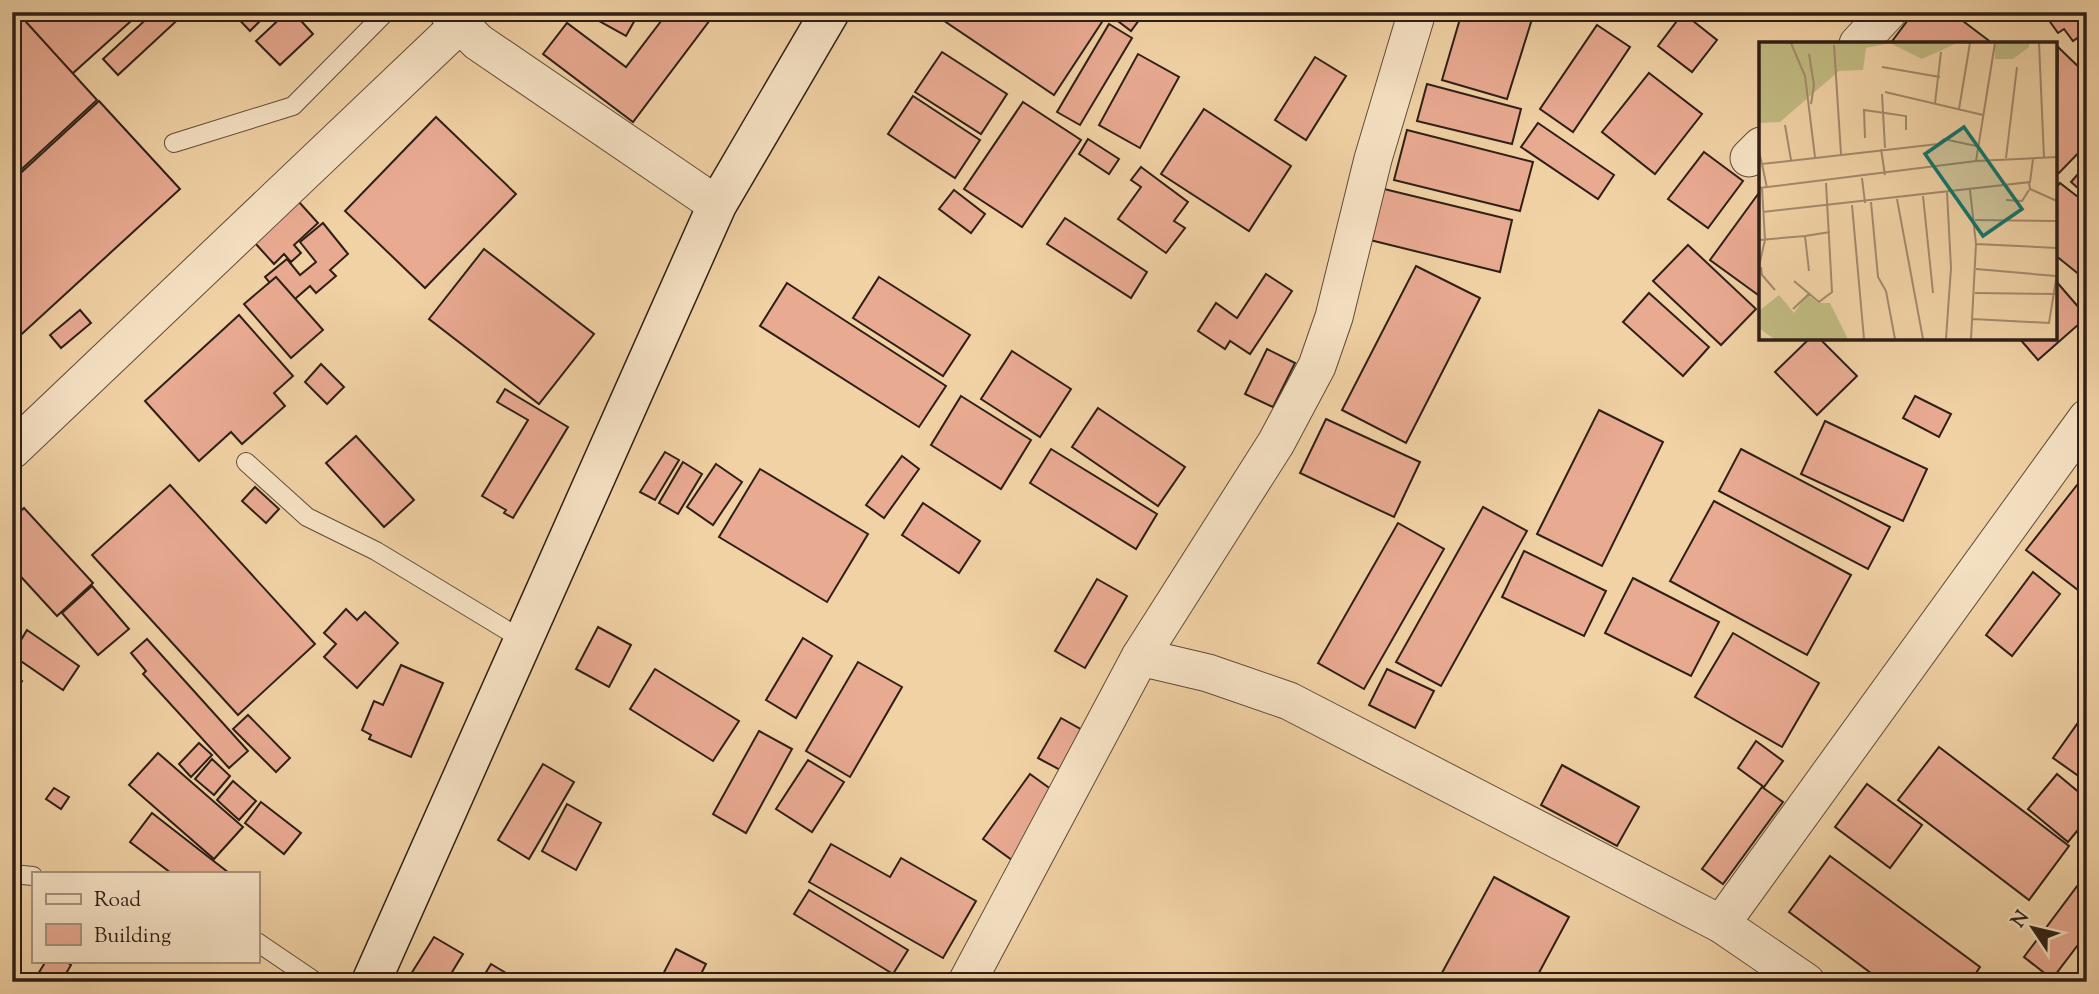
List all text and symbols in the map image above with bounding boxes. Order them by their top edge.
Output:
inset map [1759,42,2057,340]
legend [32,872,259,962]
text: Road [94,886,141,916]
north arrow [1997,892,2068,962]
text: N [2006,906,2037,934]
text: Building [94,922,171,952]

